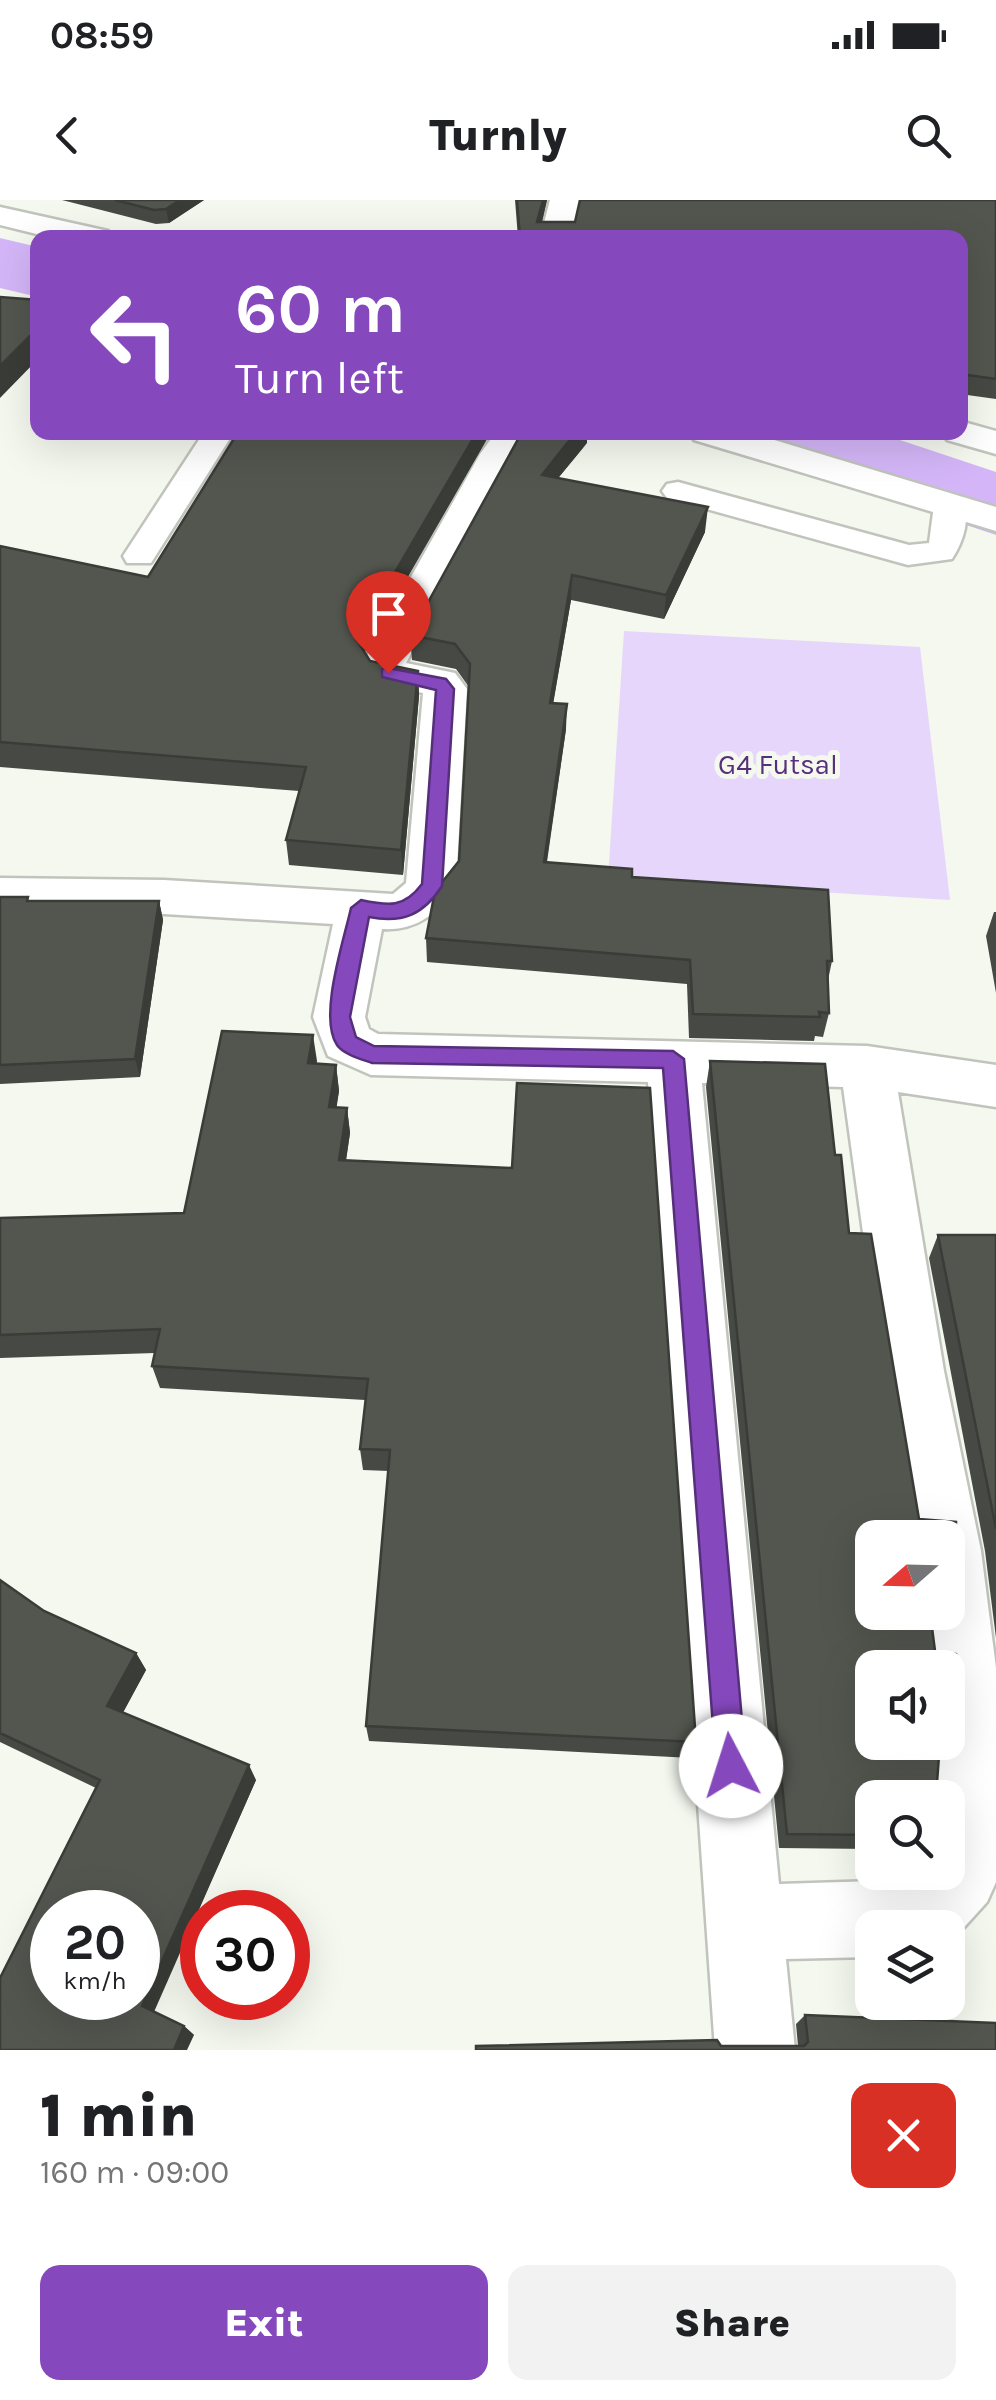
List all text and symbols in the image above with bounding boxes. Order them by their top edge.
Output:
text: 08:59 [50,13,154,58]
icon: back [40,108,95,163]
icon: search [901,108,956,163]
text: Turnly [429,109,567,161]
text: 60 m [235,268,406,350]
icon: left [70,270,200,400]
text: Turn left [235,352,404,404]
pin [346,571,431,674]
icon: arrive [361,586,416,641]
park label: G4 Futsal [718,748,838,781]
north arrow [855,1520,965,1630]
map controls [855,1520,965,2020]
button: sound [855,1650,965,1760]
position arrow [679,1714,783,1818]
button: search [855,1780,965,1890]
speed limit sign: 30 [180,1890,310,2020]
button: layers [855,1910,965,2020]
text: 20 [64,1913,126,1972]
text: km/h [63,1966,127,1995]
text: 1 min [40,2081,197,2151]
button: close [851,2083,956,2188]
text: 160 m · 09:00 [40,2154,229,2191]
button: Exit [40,2265,488,2380]
button: Share [508,2265,956,2380]

